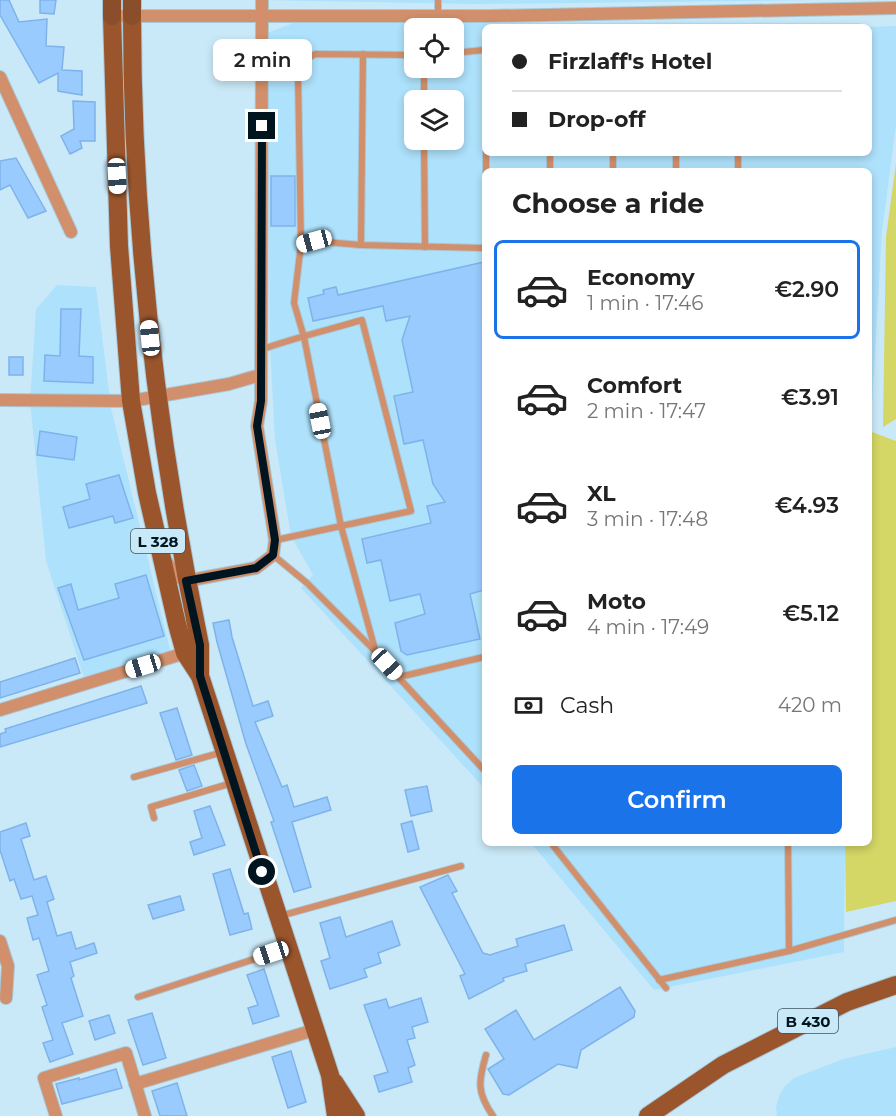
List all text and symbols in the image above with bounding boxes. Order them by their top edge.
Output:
map controls [404,18,464,150]
button: locate [404,18,464,78]
callout: 2 min [212,39,312,81]
text: 2 min [234,48,291,72]
text: Firzlaff's Hotel [548,48,712,75]
button: layers [404,90,464,150]
text: Drop-off [548,106,646,133]
route end [248,112,275,139]
car [107,158,127,194]
text: Choose a ride [512,187,704,220]
car [294,228,334,254]
icon: car [515,263,569,317]
text: Economy [587,264,695,291]
text: €2.90 [774,276,839,303]
text: 1 min · 17:46 [587,291,703,315]
car [139,319,161,357]
icon: car [515,371,569,425]
text: Comfort [587,372,682,399]
text: €3.91 [781,384,839,411]
text: 2 min · 17:47 [587,399,706,423]
car [308,402,332,440]
icon: car [515,479,569,533]
text: XL [587,480,616,507]
text: €4.93 [775,492,839,519]
text: 3 min · 17:48 [587,507,708,531]
road number: L 328 [131,529,185,553]
icon: car [515,587,569,641]
text: Moto [587,588,646,615]
text: €5.12 [782,600,839,627]
text: 4 min · 17:49 [587,615,709,639]
car [368,645,406,683]
car [123,652,163,680]
icon: cash [512,689,545,722]
text: Cash [560,692,614,719]
text: 420 m [778,693,842,717]
button: Confirm [512,765,842,834]
route start [248,858,275,885]
car [251,939,291,967]
road number: B 430 [778,1009,838,1033]

